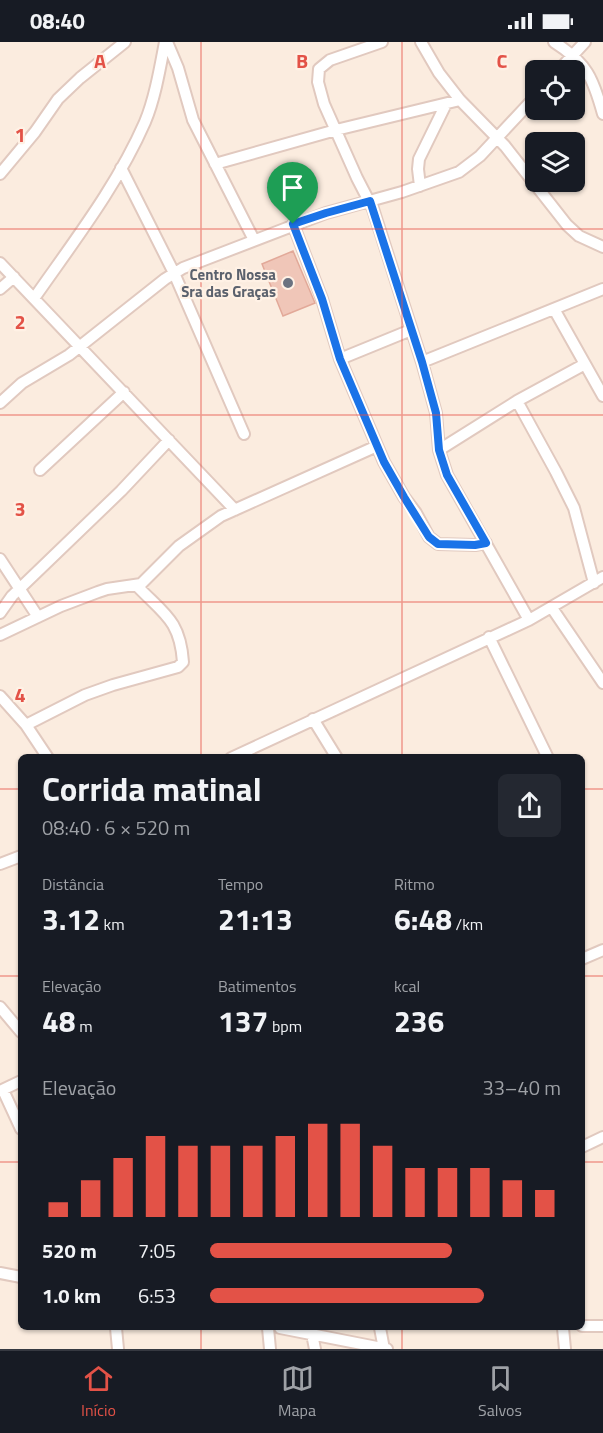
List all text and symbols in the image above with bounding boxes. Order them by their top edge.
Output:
text: 08:40 [30,4,85,38]
text: A [94,45,106,76]
text: B [296,45,308,76]
text: C [497,45,508,76]
map controls [525,60,585,192]
button: locate [525,60,585,120]
text: 1 [14,119,26,150]
button: layers [525,132,585,192]
pin [267,162,318,224]
icon: arrive [276,171,309,204]
place label: Centro Nossa Sra das Graças [181,263,276,303]
marker: Centro Nossa Sra das Graças [281,276,295,290]
text: 2 [14,306,26,337]
text: 3 [14,493,26,524]
text: 4 [14,679,26,710]
text: Corrida matinal [42,764,262,814]
button: share [498,774,561,837]
text: 08:40 · 6 × 520 m [42,812,190,843]
text: Distância [42,872,104,896]
text: Tempo [218,872,263,896]
text: Ritmo [394,872,435,896]
text: 3.12 [42,896,100,942]
text: 21:13 [218,896,293,942]
text: 6:48 [394,896,452,942]
text: km [100,912,125,936]
text: /km [452,912,483,936]
text: Elevação [42,974,102,998]
text: Batimentos [218,974,297,998]
text: kcal [394,974,420,998]
text: 48 [42,998,76,1044]
text: 137 [218,998,268,1044]
text: 236 [394,998,444,1044]
text: m [76,1014,93,1038]
text: bpm [268,1014,302,1038]
text: Elevação [42,1072,116,1103]
text: 33–40 m [482,1072,561,1103]
text: 520 m [42,1235,97,1266]
text: 7:05 [138,1235,176,1266]
text: 1.0 km [42,1280,101,1311]
text: 6:53 [138,1280,176,1311]
tab: Início [81,1362,116,1422]
tab: Mapa [278,1362,316,1422]
tab: Salvos [478,1362,522,1422]

